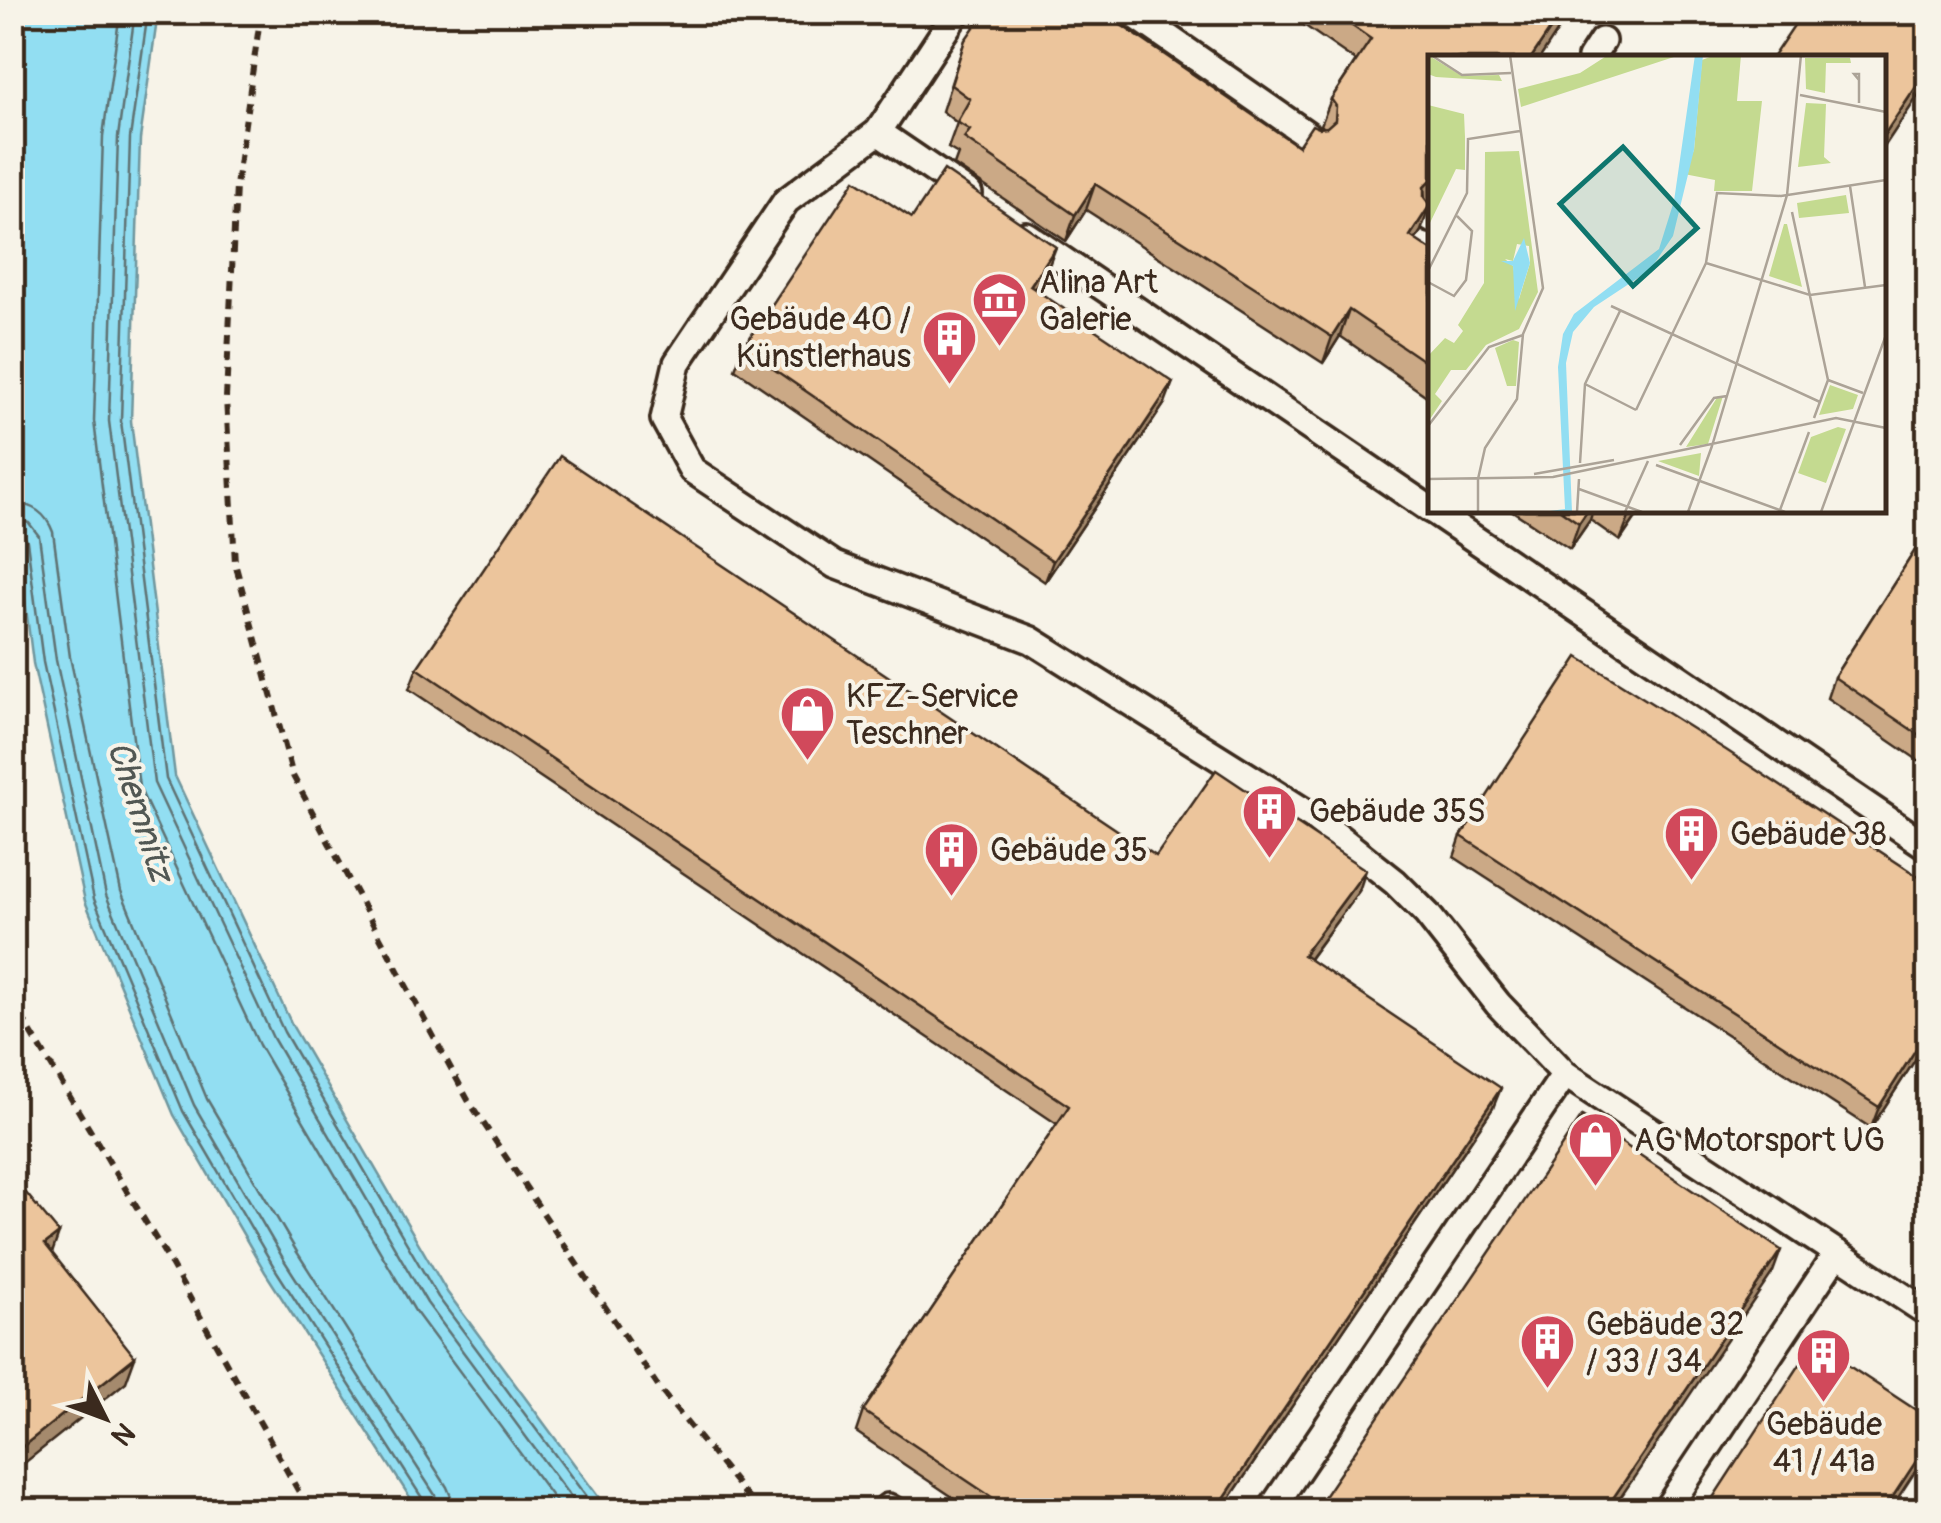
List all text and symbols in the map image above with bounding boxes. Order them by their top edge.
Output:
inset map [1428,55,1886,512]
place label: Alina Art Galerie [1039,263,1158,340]
museum icon: Alina Art Galerie [970,270,1030,349]
place label: Gebäude 40 / Künstlerhaus [729,300,911,377]
building icon: Gebäude 40 / Künstlerhaus [920,307,980,386]
place label: KFZ-Service Teschner [846,677,1018,754]
shop icon: KFZ-Service Teschner [777,684,837,763]
water label: Chemnitz [97,736,184,890]
building icon: Gebäude 35S [1240,781,1300,860]
place label: Gebäude 35S [1309,792,1486,832]
building icon: Gebäude 38 [1661,804,1721,883]
place label: Gebäude 38 [1730,815,1887,855]
building icon: Gebäude 35 [921,820,981,899]
place label: Gebäude 35 [990,831,1148,871]
shop icon: AG Motorsport UG [1565,1110,1625,1189]
place label: AG Motorsport UG [1634,1121,1885,1161]
place label: Gebäude 32 / 33 / 34 [1586,1305,1745,1382]
building icon: Gebäude 32 / 33 / 34 [1517,1312,1577,1391]
building icon: Gebäude 41 / 41a [1794,1325,1854,1404]
north arrow [55,1368,155,1468]
place label: Gebäude 41 / 41a [1766,1405,1882,1482]
text: N [103,1415,142,1452]

